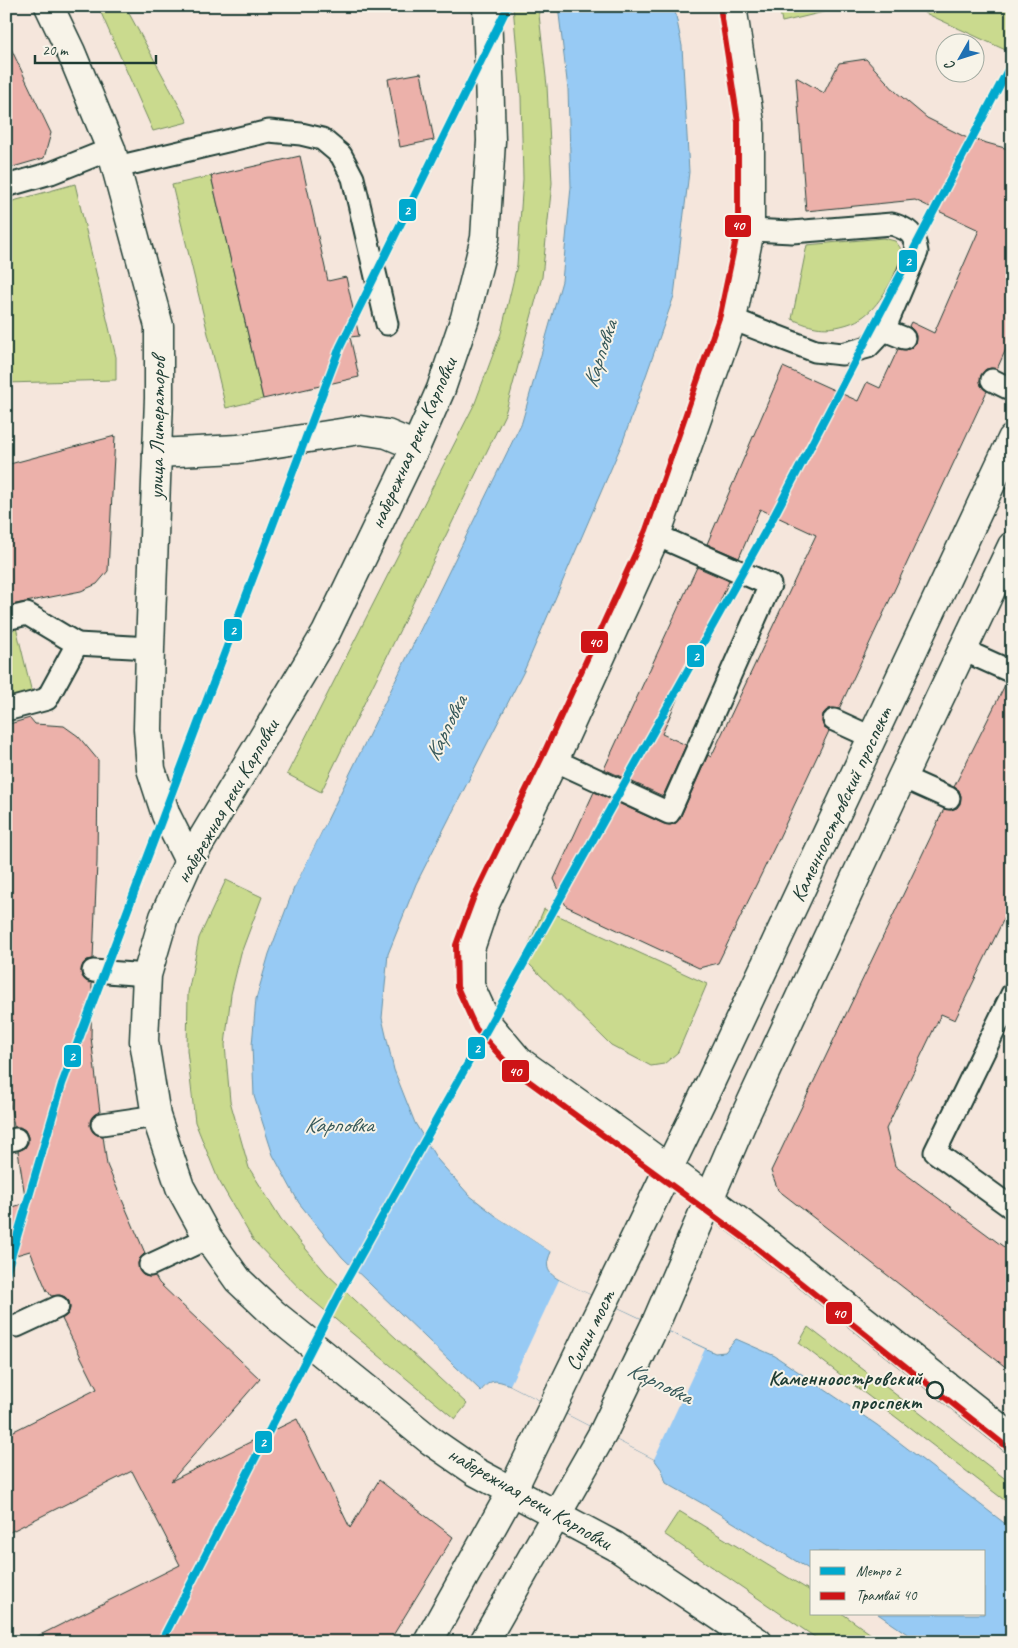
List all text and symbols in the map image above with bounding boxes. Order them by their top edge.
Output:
scale bar [35,32,156,64]
north arrow [936,32,986,82]
text: 20 m [42,41,69,60]
text: С [940,56,959,74]
line badge: 2 [398,198,417,222]
text: 2 [404,202,412,219]
line badge: 40 [724,214,752,238]
text: 40 [732,217,746,234]
line badge: 2 [898,249,918,273]
text: 2 [905,253,913,270]
water label: Карповка [576,314,625,391]
street label: улица Литераторов [143,352,171,502]
street label: набережная реки Карповки [364,352,463,533]
line badge: 2 [223,618,243,642]
text: 2 [230,622,238,639]
line badge: 40 [580,630,609,654]
text: 40 [589,634,603,651]
line badge: 2 [686,644,705,668]
text: 2 [693,648,701,665]
water label: Карповка [418,688,475,765]
street label: Каменноостровский проспект [784,701,898,906]
street label: набережная реки Карповки [170,713,285,888]
line badge: 2 [467,1036,486,1060]
text: 2 [474,1040,482,1057]
line badge: 2 [63,1044,82,1068]
text: 2 [69,1048,77,1065]
line badge: 40 [501,1059,530,1083]
text: 40 [509,1063,523,1080]
water label: Карповка [305,1111,376,1139]
street label: Силин мост [559,1284,621,1375]
line badge: 40 [825,1301,853,1325]
text: 40 [833,1305,847,1322]
water label: Карповка [623,1355,700,1412]
place label: Каменноостровский проспект [768,1365,924,1415]
marker: Каменноостровский проспект [926,1381,944,1399]
line badge: 2 [254,1430,273,1454]
text: 2 [260,1434,268,1451]
street label: набережная реки Карповки [443,1441,618,1556]
legend [810,1550,986,1616]
text: Метро 2 [856,1562,902,1581]
text: Трамвай 40 [856,1586,918,1605]

